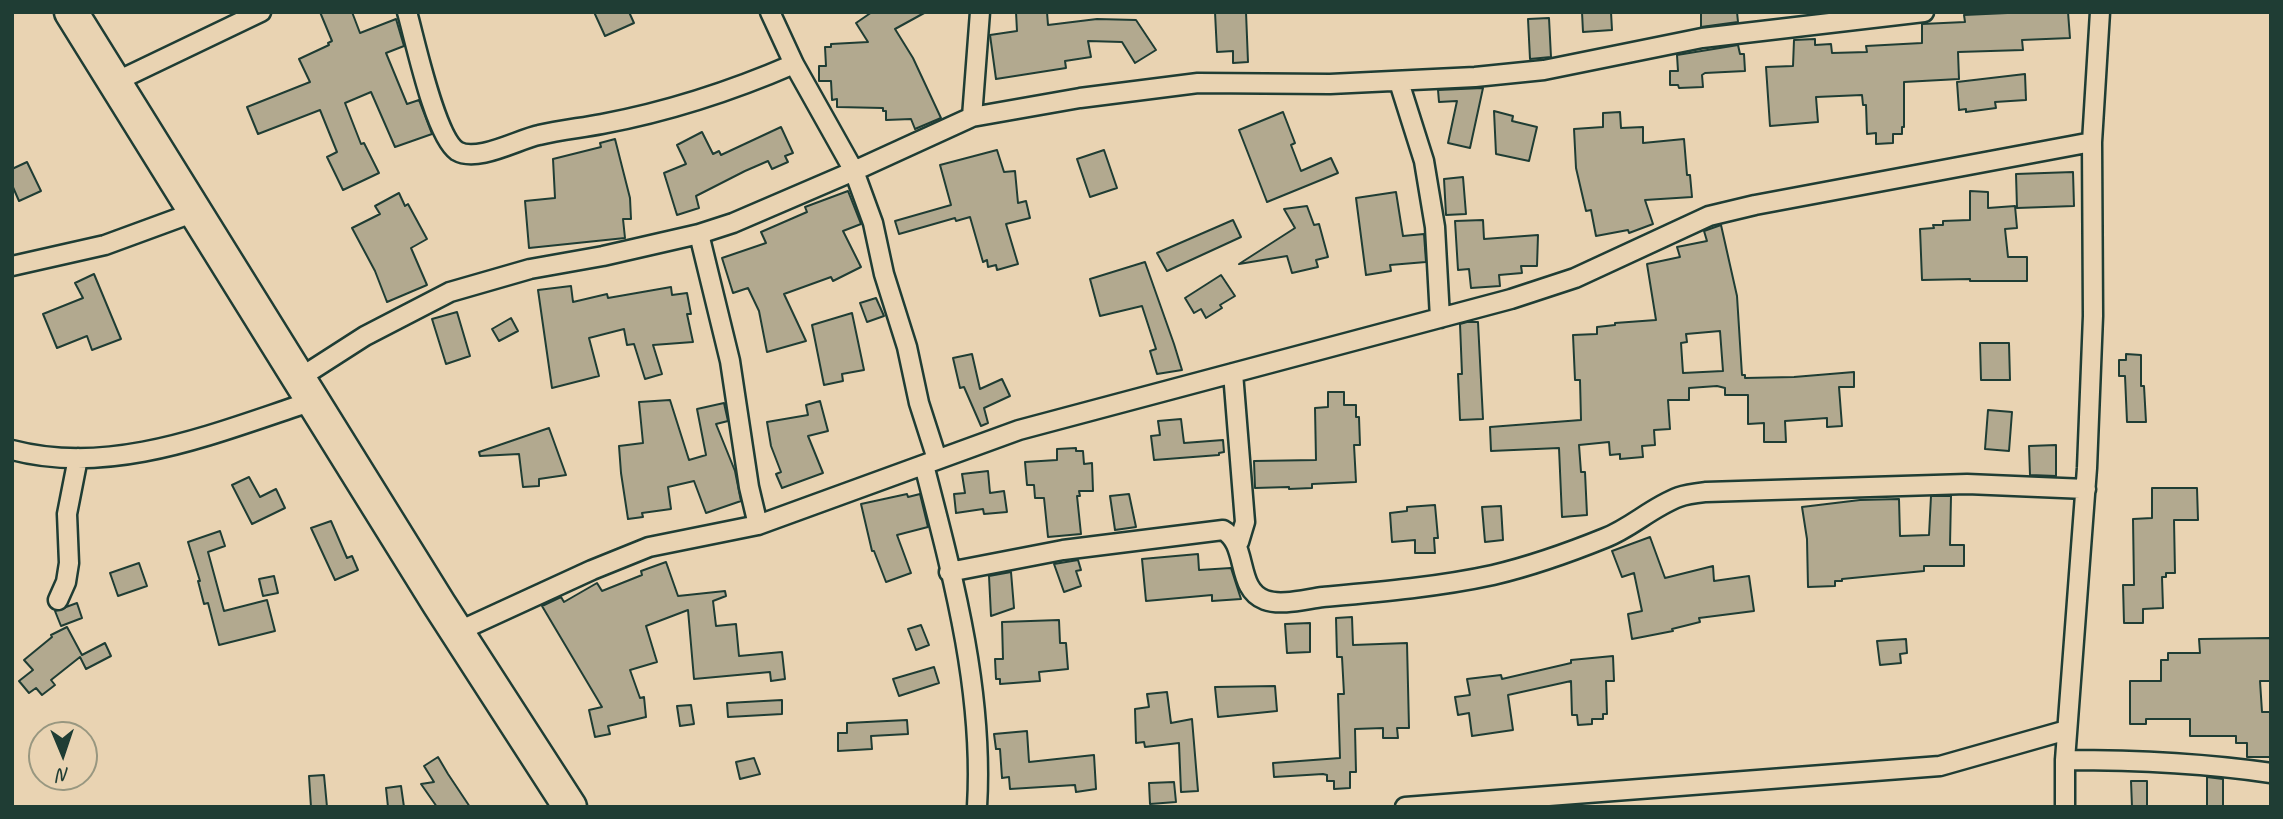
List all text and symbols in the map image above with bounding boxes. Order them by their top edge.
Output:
north arrow [28,721,98,791]
text: N [57,763,70,787]

